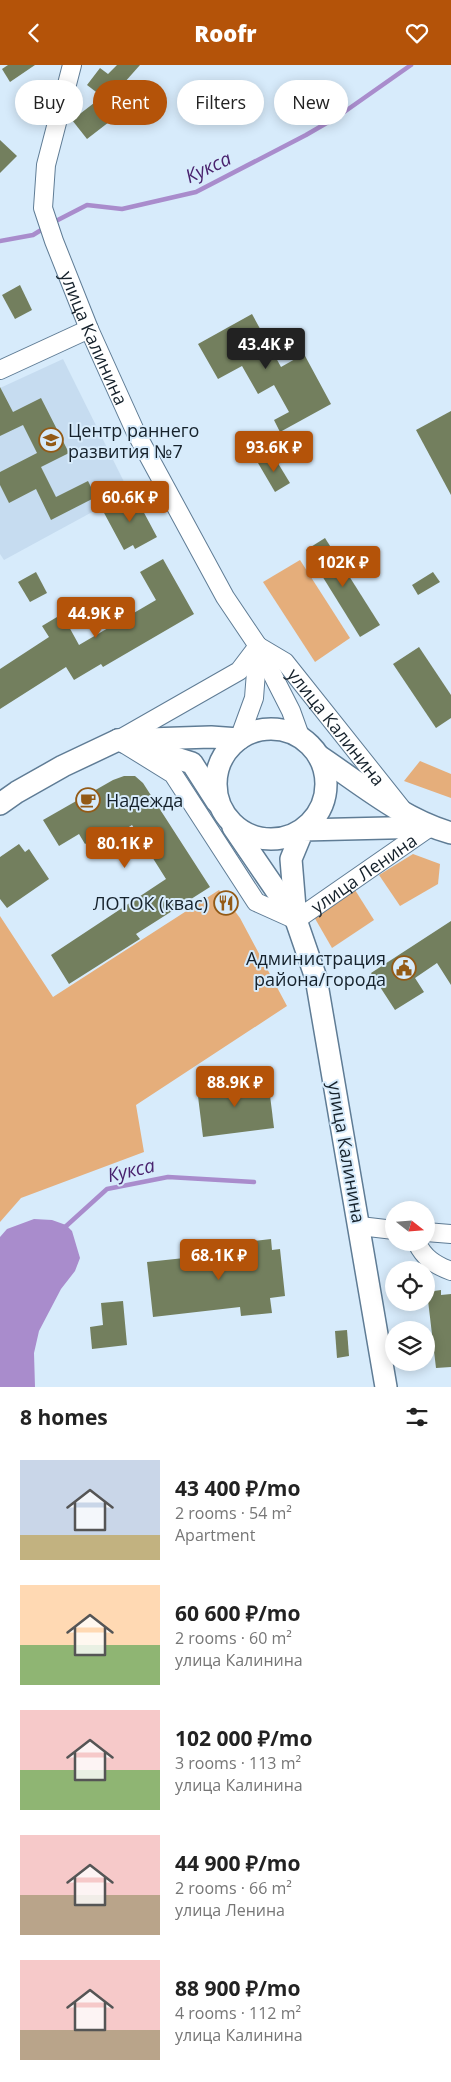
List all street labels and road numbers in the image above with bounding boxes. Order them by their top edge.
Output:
street label: улица Калинина [55,267,134,409]
street label: улица Калинина [282,663,391,790]
street label: улица Ленина [306,828,421,918]
street label: улица Калинина [323,1079,371,1225]

